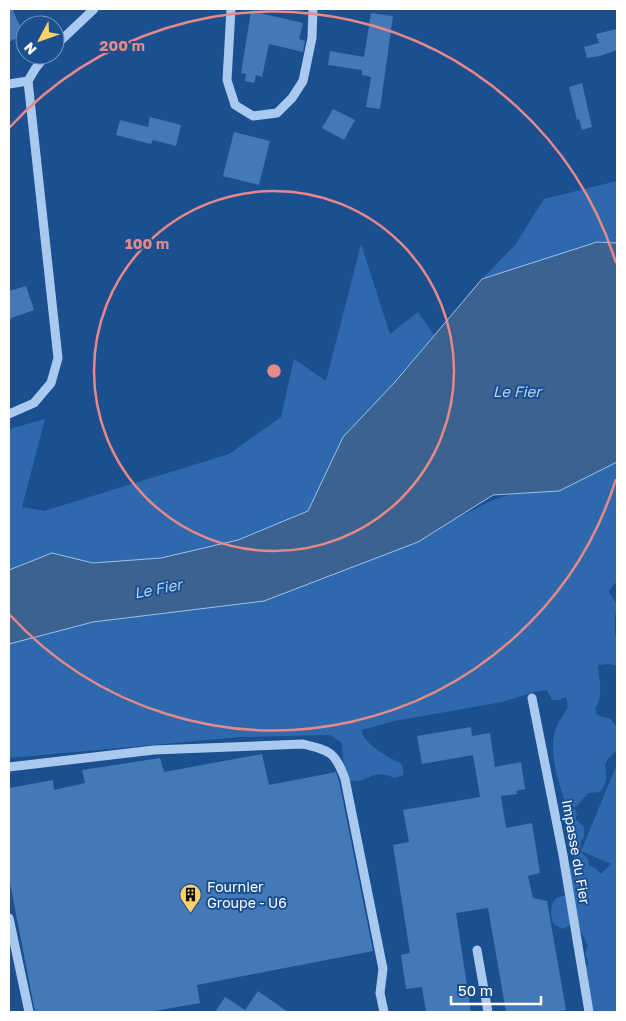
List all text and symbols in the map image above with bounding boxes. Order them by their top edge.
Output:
north arrow [15,15,65,65]
text: 200 m [99,36,145,54]
text: N [20,39,40,58]
text: 100 m [125,234,169,252]
centre of rings [265,362,283,380]
water label: Le Fier [493,382,543,400]
water label: Le Fier [132,574,185,601]
street label: Impasse du Fier [559,798,594,906]
place label: Fournier Groupe - U6 [207,878,287,911]
building icon: Fournier Groupe - U6 [179,883,203,914]
scale bar [451,974,541,1006]
text: 50 m [458,981,493,999]

